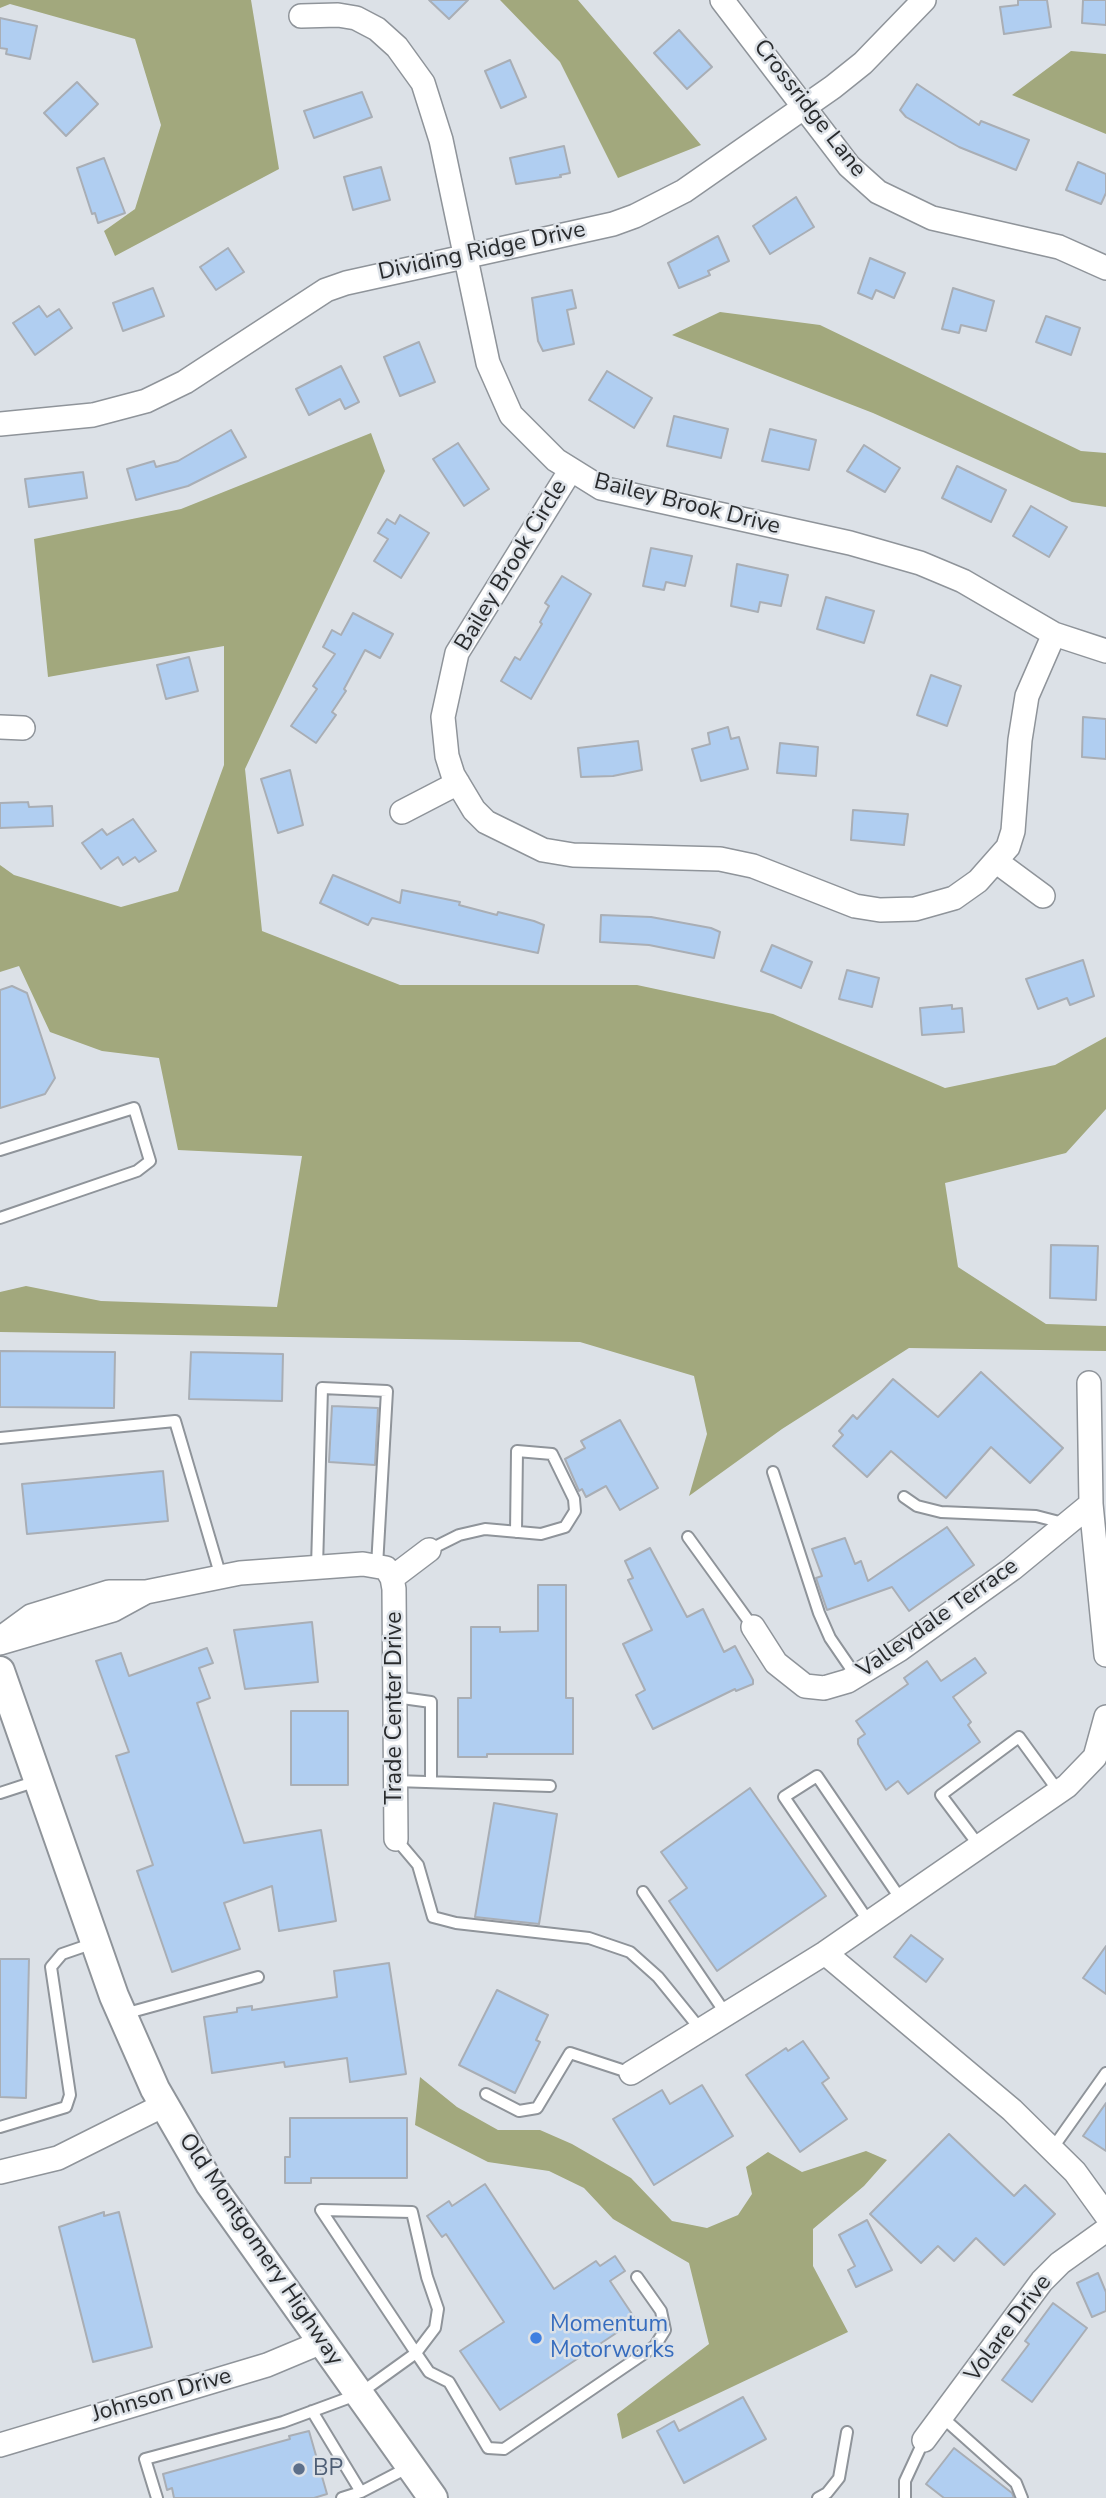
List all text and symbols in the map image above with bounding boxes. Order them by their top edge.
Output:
street label: Crossridge Lane [747,35,871,183]
street label: Dividing Ridge Drive [376,217,588,287]
street label: Bailey Brook Drive [591,469,783,541]
street label: Bailey Brook Circle [450,475,574,657]
street label: Valleydale Terrace [852,1553,1024,1685]
street label: Trade Center Drive [381,1612,409,1804]
street label: Old Montgomery Highway [172,2129,348,2371]
street label: Volare Drive [960,2270,1058,2388]
place label: Momentum Motorworks [550,2311,675,2365]
marker: Momentum Motorworks [528,2330,544,2346]
street label: Johnson Drive [89,2363,235,2429]
place label: BP [313,2455,343,2483]
marker: BP [291,2461,307,2477]

